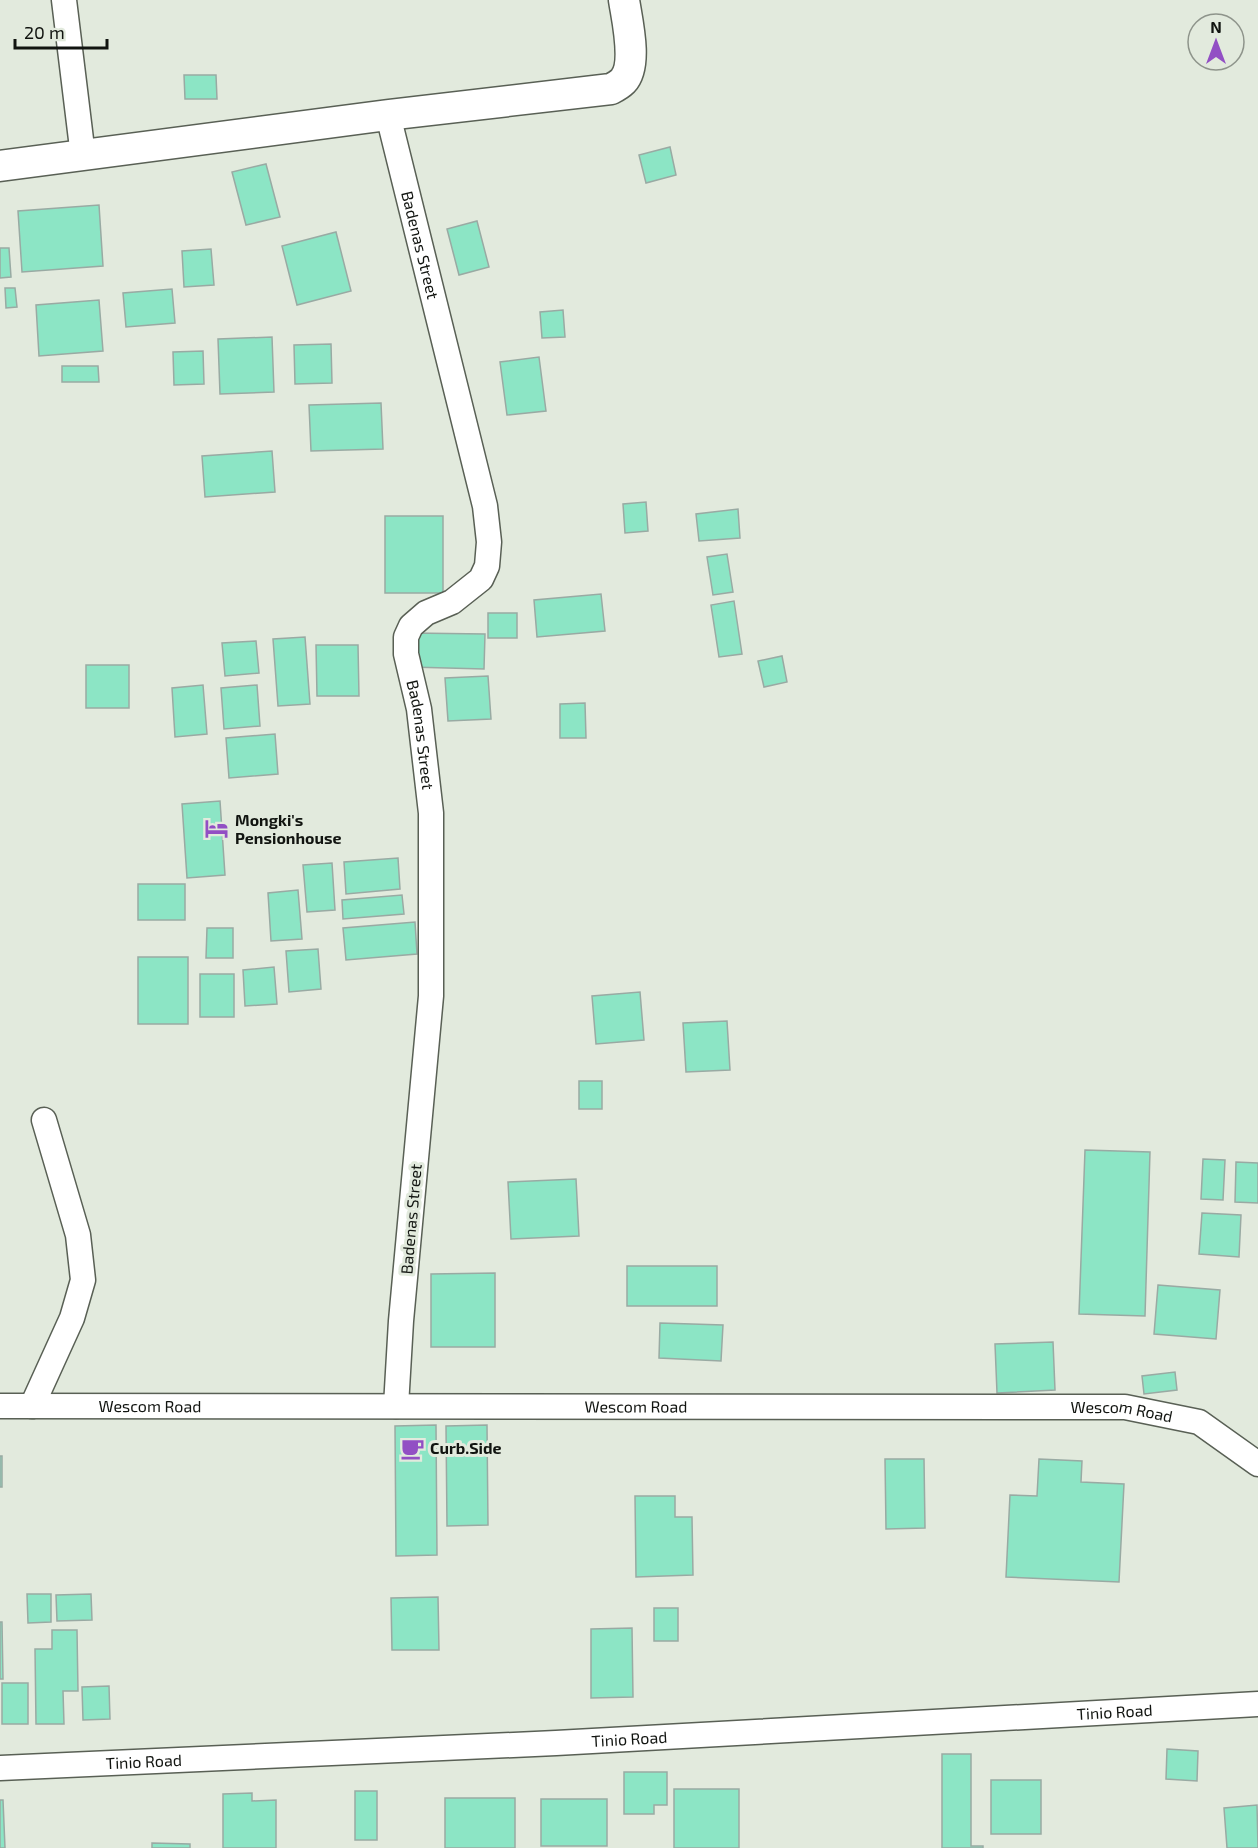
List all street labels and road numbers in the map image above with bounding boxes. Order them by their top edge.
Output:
street label: Badenas Street [398,189,443,301]
street label: Badenas Street [403,678,438,791]
street label: Badenas Street [396,1163,425,1275]
street label: Wescom Road [99,1396,201,1415]
street label: Wescom Road [1071,1396,1174,1425]
street label: Wescom Road [585,1397,687,1416]
street label: Tinio Road [1076,1700,1153,1723]
street label: Tinio Road [591,1727,668,1750]
street label: Tinio Road [105,1750,182,1772]

